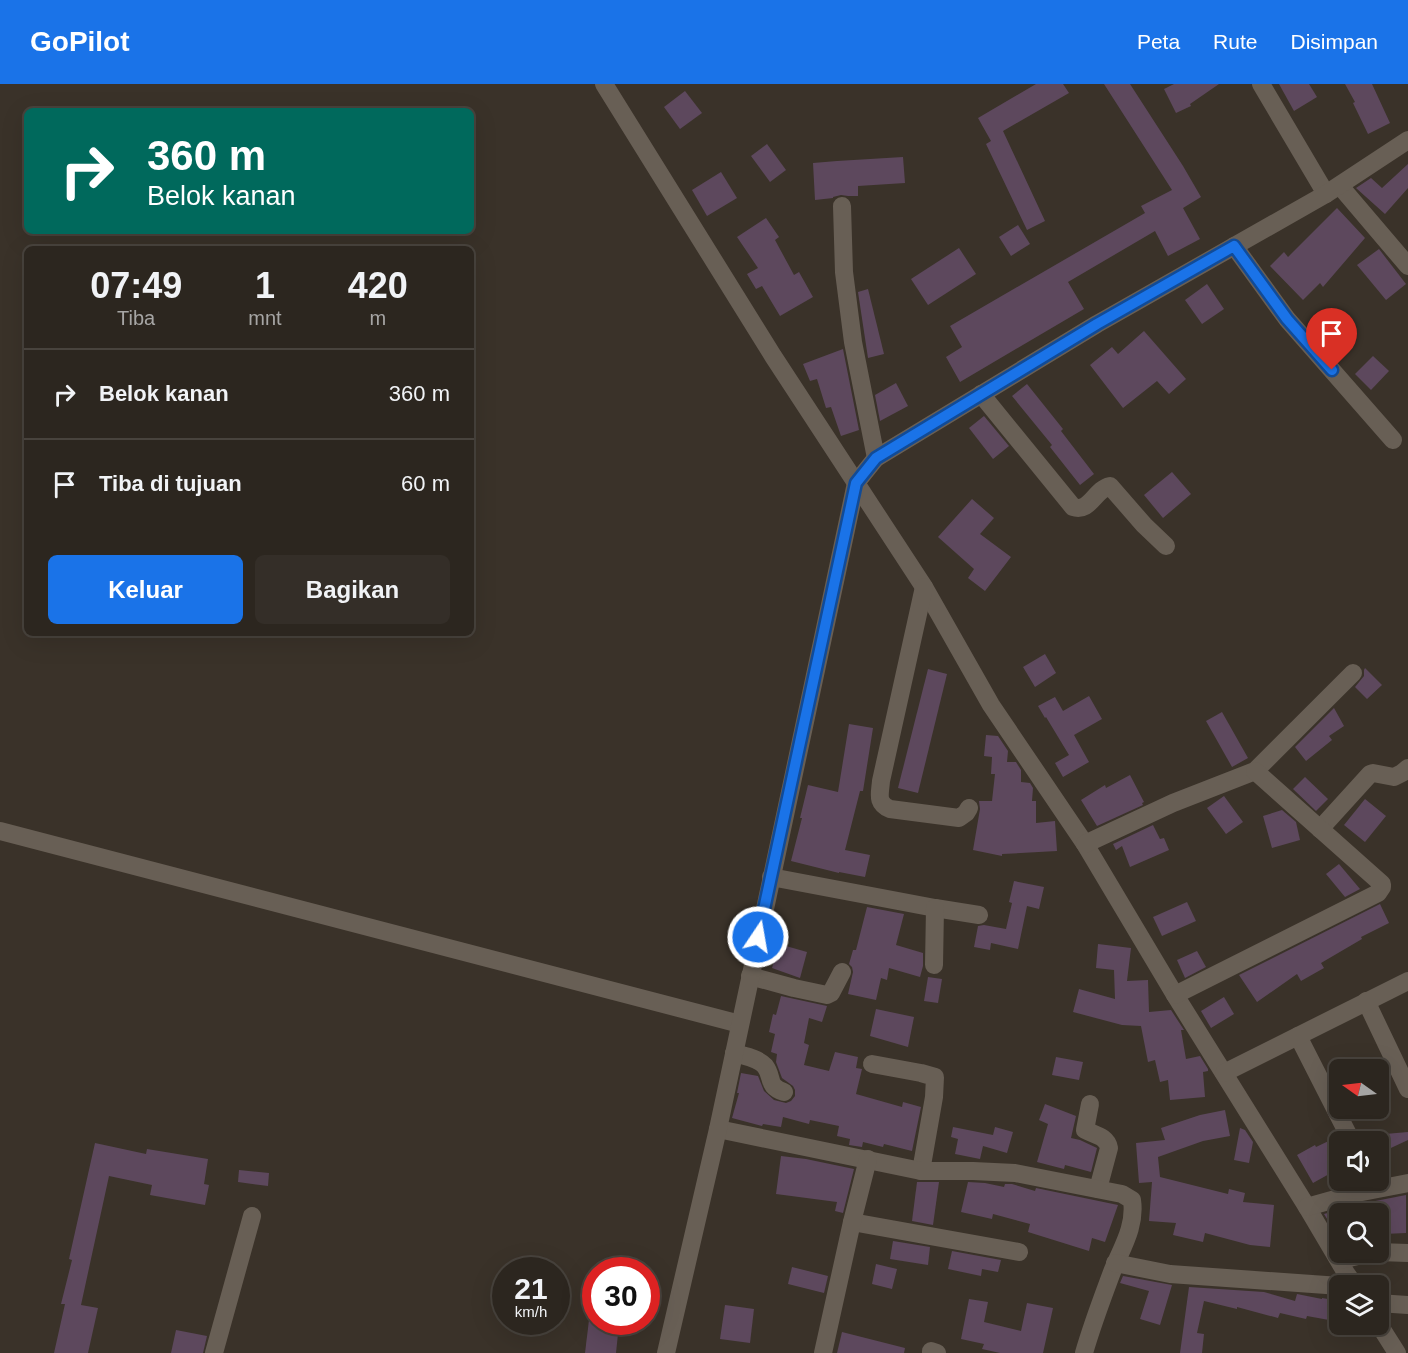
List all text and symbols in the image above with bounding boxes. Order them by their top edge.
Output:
text: GoPilot [30,26,130,57]
text: Peta [1137,30,1180,53]
text: Rute [1213,30,1257,53]
text: Disimpan [1290,30,1378,53]
icon: right [48,132,126,210]
text: 360 m [147,132,266,179]
text: Belok kanan [147,181,296,211]
text: 07:49 [90,265,182,306]
text: 1 [255,265,275,306]
text: 420 [348,265,408,306]
text: Tiba [117,307,155,329]
text: mnt [248,307,282,329]
text: m [370,307,386,329]
pin [1306,308,1357,370]
icon: arrive [1315,317,1348,350]
icon: right [48,378,81,411]
text: Belok kanan [99,381,229,406]
text: 360 m [389,381,450,406]
icon: arrive [48,468,81,501]
text: Tiba di tujuan [99,471,242,496]
text: 60 m [401,471,450,496]
button: Keluar [48,555,243,624]
button: Bagikan [255,555,450,624]
position arrow [726,905,790,969]
north arrow [1329,1059,1389,1119]
map controls [1329,1059,1389,1335]
button: sound [1329,1131,1389,1191]
button: search [1329,1203,1389,1263]
speed limit sign: 30 [582,1257,660,1335]
text: 21 [514,1272,548,1305]
button: layers [1329,1275,1389,1335]
text: km/h [515,1303,547,1320]

